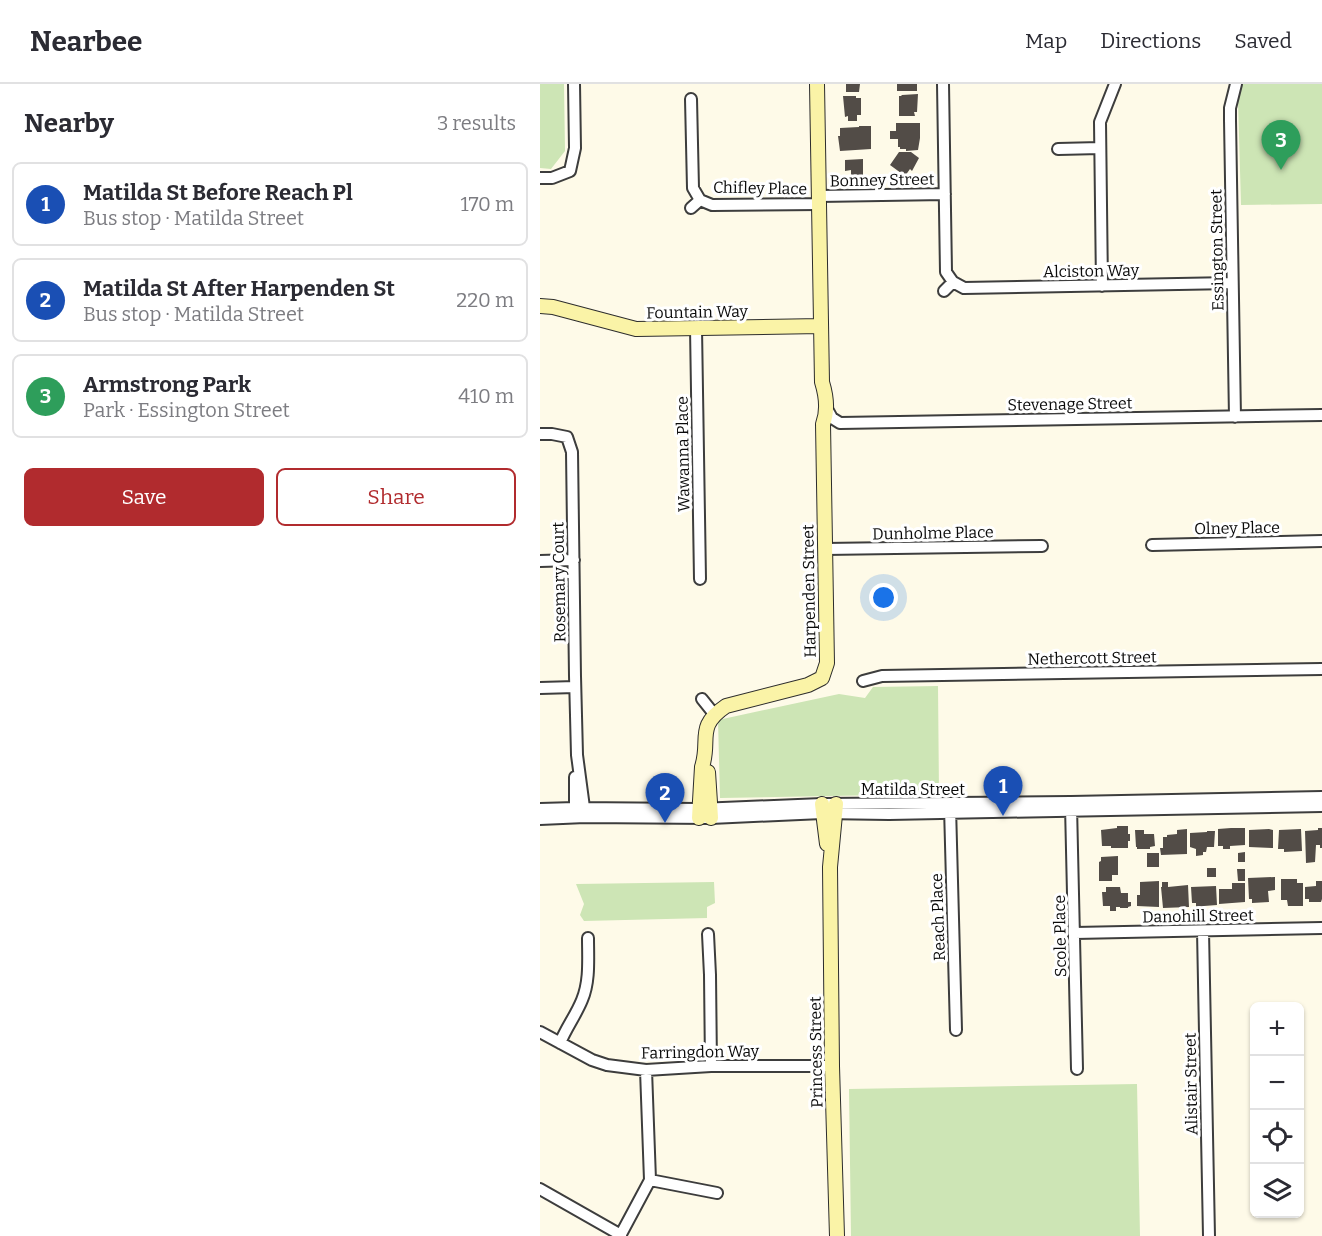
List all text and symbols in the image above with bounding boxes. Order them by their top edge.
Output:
text: Nearbee [30,25,142,58]
text: Map [1025,28,1067,54]
text: Directions [1100,28,1201,54]
text: Saved [1234,28,1292,54]
text: Nearby [24,108,114,139]
text: 3 results [437,111,516,135]
pin: 3 [1262,120,1300,170]
street label: Bonney Street [829,170,935,190]
street label: Chifley Place [713,178,807,198]
text: Matilda St Before Reach Pl [83,179,353,206]
street label: Essington Street [1206,189,1228,311]
text: 1 [41,192,50,216]
text: 170 m [461,192,514,216]
text: Bus stop · Matilda Street [83,206,304,230]
street label: Alciston Way [1043,261,1140,281]
text: Matilda St After Harpenden St [83,275,395,302]
text: 2 [40,288,51,312]
text: 220 m [456,288,514,312]
text: Bus stop · Matilda Street [83,302,304,326]
street label: Fountain Way [646,302,749,322]
text: Armstrong Park [83,371,251,398]
text: 3 [40,384,51,408]
text: 410 m [458,384,514,408]
street label: Stevenage Street [1007,393,1133,415]
street label: Wawanna Place [672,396,694,512]
text: Park · Essington Street [83,398,290,422]
button: Save [24,468,264,526]
button: Share [276,468,516,526]
street label: Olney Place [1194,518,1280,538]
street label: Rosemary Court [548,521,570,642]
street label: Dunholme Place [872,522,994,544]
street label: Harpenden Street [798,524,820,658]
your location [869,583,898,612]
street label: Nethercott Street [1027,647,1157,669]
pin: 1 [984,766,1022,816]
pin: 2 [646,774,684,823]
street label: Matilda Street [861,780,965,799]
street label: Reach Place [927,873,949,961]
street label: Scole Place [1050,895,1070,977]
street label: Danohill Street [1142,906,1254,926]
street label: Princess Street [806,996,826,1108]
map controls [1250,1002,1304,1218]
button: + [1250,1002,1304,1056]
street label: Alistair Street [1181,1032,1201,1136]
street label: Farringdon Way [641,1041,760,1063]
button: − [1250,1056,1304,1110]
button: locate [1250,1110,1304,1164]
button: layers [1250,1164,1304,1218]

